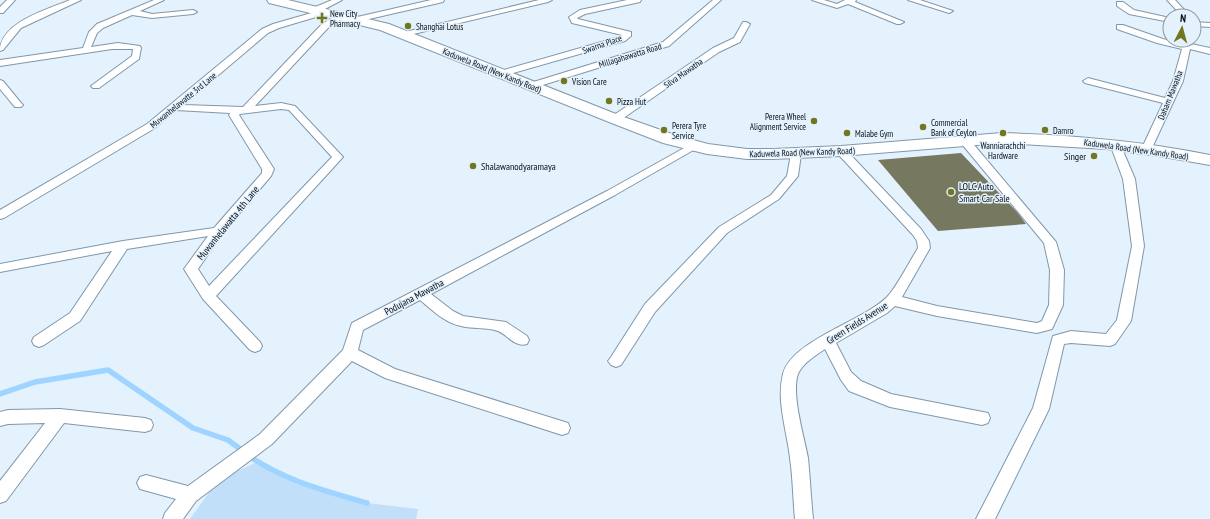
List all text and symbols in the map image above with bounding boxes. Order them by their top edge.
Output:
place label: New City Pharmacy [330,8,361,29]
north arrow [1162,8,1202,48]
text: N [1179,11,1187,25]
marker: New City Pharmacy [317,13,327,23]
marker: Shanghai Lotus [403,21,413,31]
place label: Shanghai Lotus [416,21,463,32]
street label: Swarna Place [581,32,624,56]
street label: Millagahawatta Road [597,40,663,70]
street label: Kaduwela Road (New Kandy Road) [441,45,544,96]
street label: Silva Mawatha [661,55,705,90]
street label: Daham Mawatha [1155,68,1185,121]
street label: Muwanhelawatte 3rd Lane [147,70,219,130]
marker: Vision Care [559,76,569,86]
place label: Vision Care [571,76,607,87]
marker: Pizza Hut [604,96,614,106]
place label: Pizza Hut [617,96,647,107]
place label: Perera Wheel Alignment Service [750,111,807,132]
marker: Perera Wheel Alignment Service [809,116,819,126]
place label: Commercial Bank of Ceylon [931,117,977,138]
place label: Perera Tyre Service [672,120,706,141]
marker: Commercial Bank of Ceylon [918,122,928,132]
marker: Perera Tyre Service [659,125,669,135]
marker: Damro [1040,125,1050,135]
place label: Damro [1053,125,1074,136]
marker: Malabe Gym [842,128,852,138]
place label: Malabe Gym [855,128,893,139]
marker: Wanniarachchi Hardware [998,128,1008,138]
street label: Kaduwela Road (New Kandy Road) [1083,136,1190,163]
place label: Wanniarachchi Hardware [980,140,1026,161]
street label: Kaduwela Road (New Kandy Road) [749,145,856,160]
place label: Singer [1064,150,1086,163]
marker: Singer [1089,151,1099,161]
place label: Shalawanodyaramaya [481,160,556,173]
marker: Shalawanodyaramaya [468,161,478,171]
place label: LOLC Auto Smart Car Sale [959,180,1010,205]
street label: Muwanhelawatta 4th Lane [194,183,262,263]
marker: LOLC Auto Smart Car Sale [946,187,956,197]
street label: Podujana Mawatha [382,276,446,318]
street label: Green Fields Avenue [824,299,890,347]

